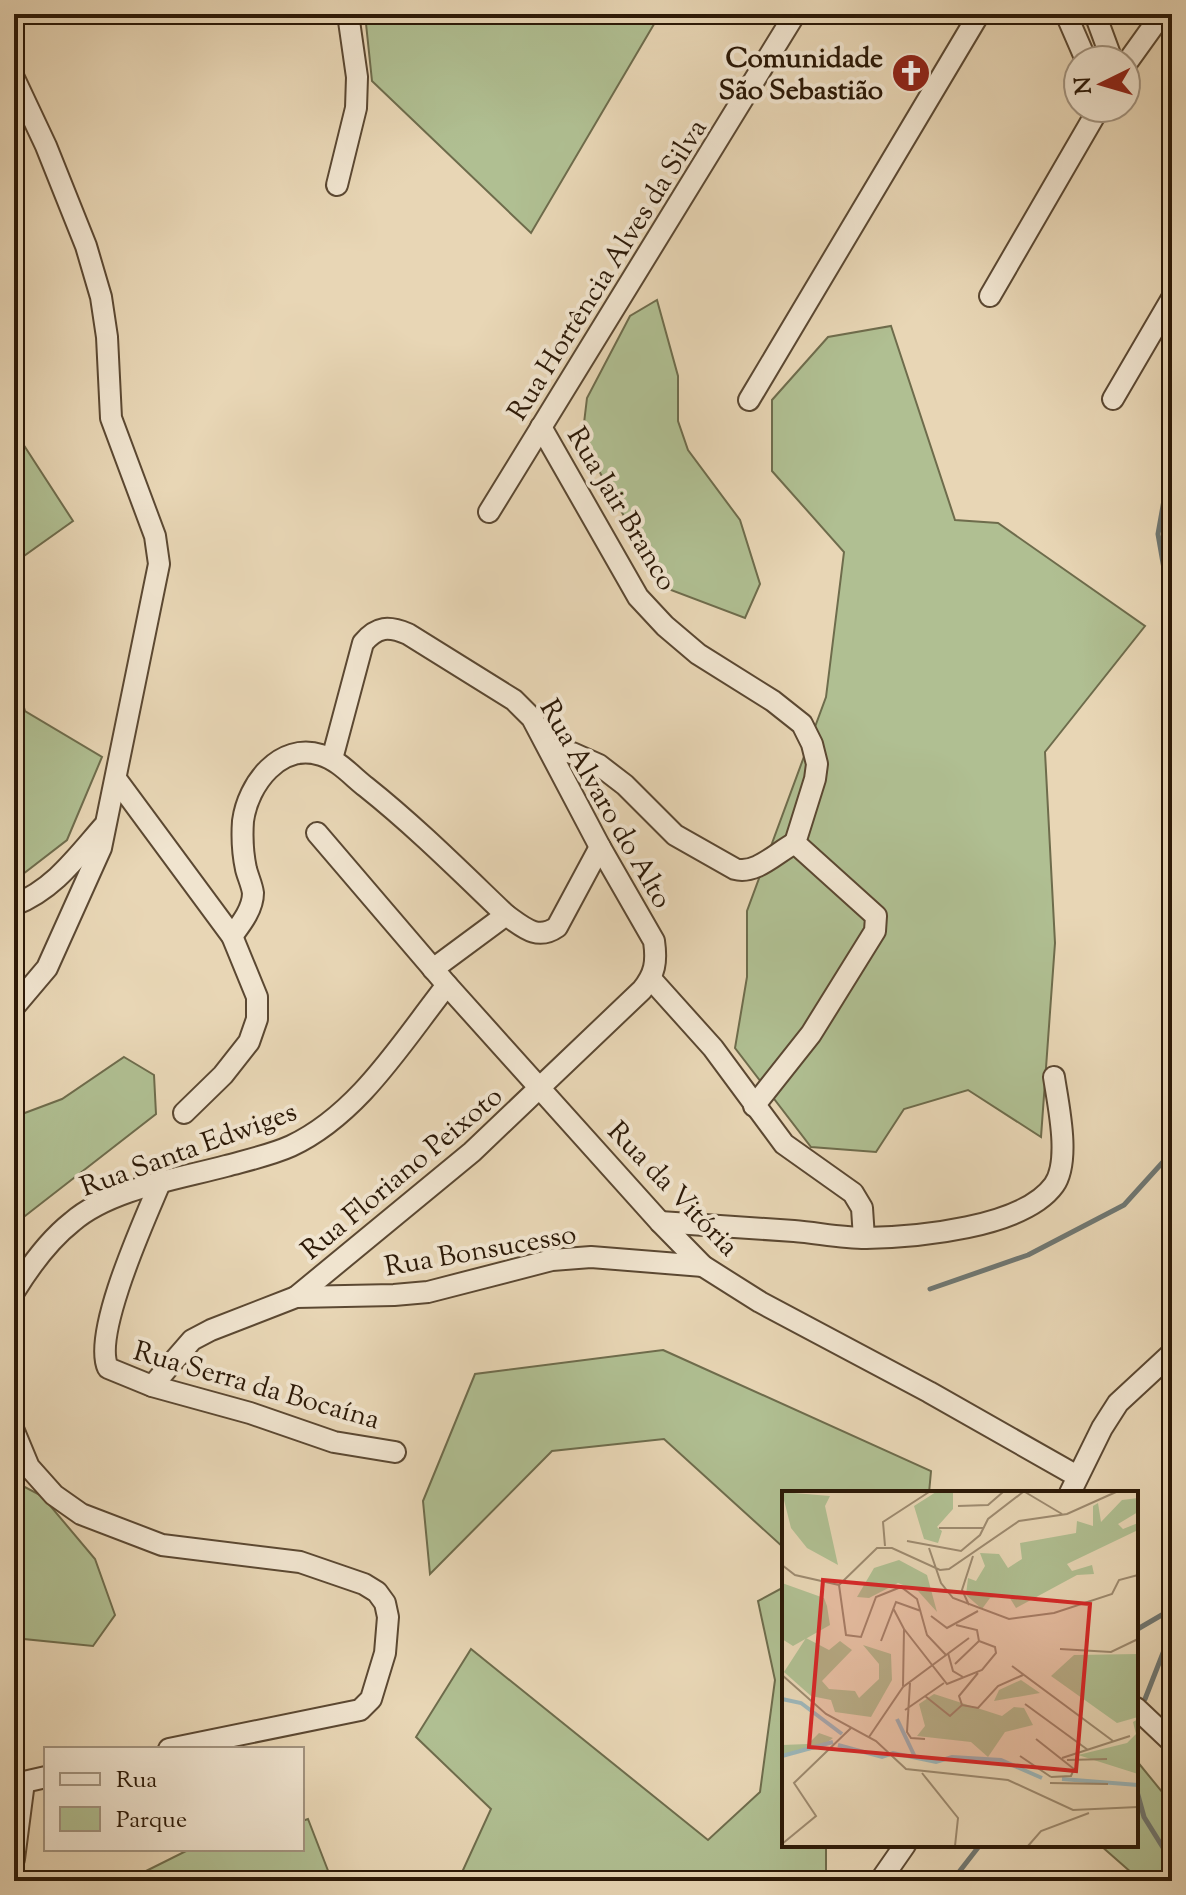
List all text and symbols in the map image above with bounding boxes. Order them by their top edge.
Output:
place label: Comunidade São Sebastião [718,40,883,112]
north arrow [1062,44,1142,124]
church icon: Comunidade São Sebastião [890,52,932,94]
text: N [1068,75,1102,96]
street label: Rua Hortência Alves da Silva [499,112,718,429]
street label: Rua Jair Branco [556,420,685,599]
street label: Rua Alvaro do Alto [528,693,681,916]
street label: Rua Floriano Peixoto [293,1078,512,1271]
street label: Rua Santa Edwiges [75,1093,303,1208]
street label: Rua da Vitória [597,1114,747,1267]
street label: Rua Bonsucesso [382,1215,580,1288]
street label: Rua Serra da Bocaína [128,1333,384,1441]
inset map [782,1491,1138,1847]
legend [44,1747,304,1851]
text: Rua [116,1764,157,1798]
text: Parque [116,1804,187,1838]

